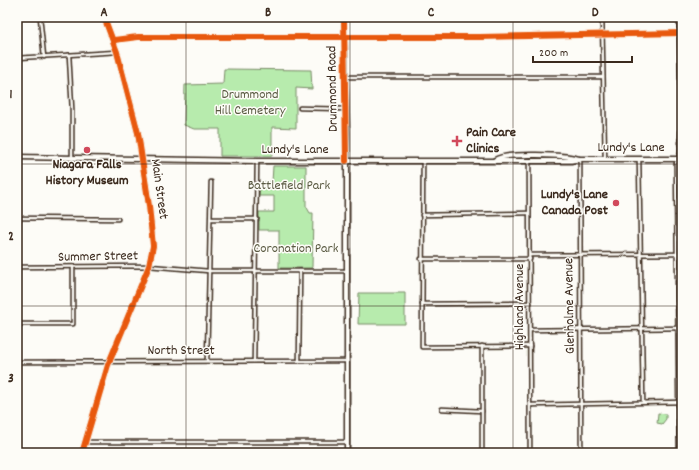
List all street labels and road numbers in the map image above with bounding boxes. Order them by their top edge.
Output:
street label: Drummond Road [322,46,344,132]
street label: Lundy's Lane [597,138,665,158]
street label: Lundy's Lane [261,140,329,160]
street label: Main Street [145,157,173,221]
street label: Summer Street [58,246,138,268]
street label: Glenholme Avenue [559,258,581,354]
street label: Highland Avenue [510,264,530,350]
street label: North Street [147,341,215,361]

